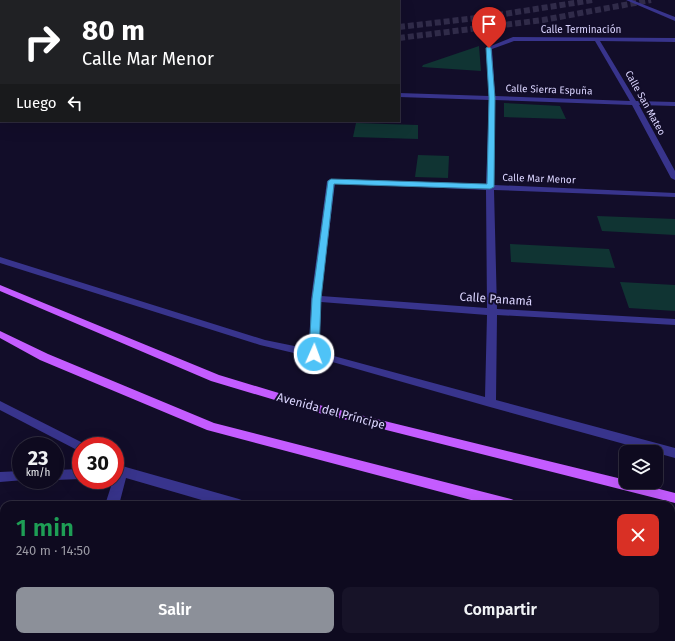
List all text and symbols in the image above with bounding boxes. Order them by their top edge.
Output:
pin [472,7.0,506,48]
icon: arrive [478,13,500,35]
text: 80 m [82,14,145,47]
icon: right [16,16,68,68]
street label: Calle Terminación [541,24,621,36]
text: Calle Mar Menor [82,48,214,70]
street label: Calle San Mateo [622,69,668,138]
street label: Calle Sierra Espuña [505,82,593,98]
icon: left [64,92,86,114]
text: Luego [16,94,56,112]
street label: Calle Mar Menor [502,172,576,186]
street label: Calle Panamá [459,289,533,309]
position arrow [293,333,335,375]
street label: Avenida del Príncipe [275,390,387,432]
speed limit sign: 30 [72,437,124,489]
map controls [619,445,663,489]
button: layers [619,445,663,489]
text: 23 [28,446,48,470]
text: km/h [26,467,50,479]
text: 1 min [16,514,74,542]
button: close [617,514,659,556]
text: 240 m · 14:50 [16,543,90,558]
button: Salir [16,587,334,633]
button: Compartir [342,587,659,633]

